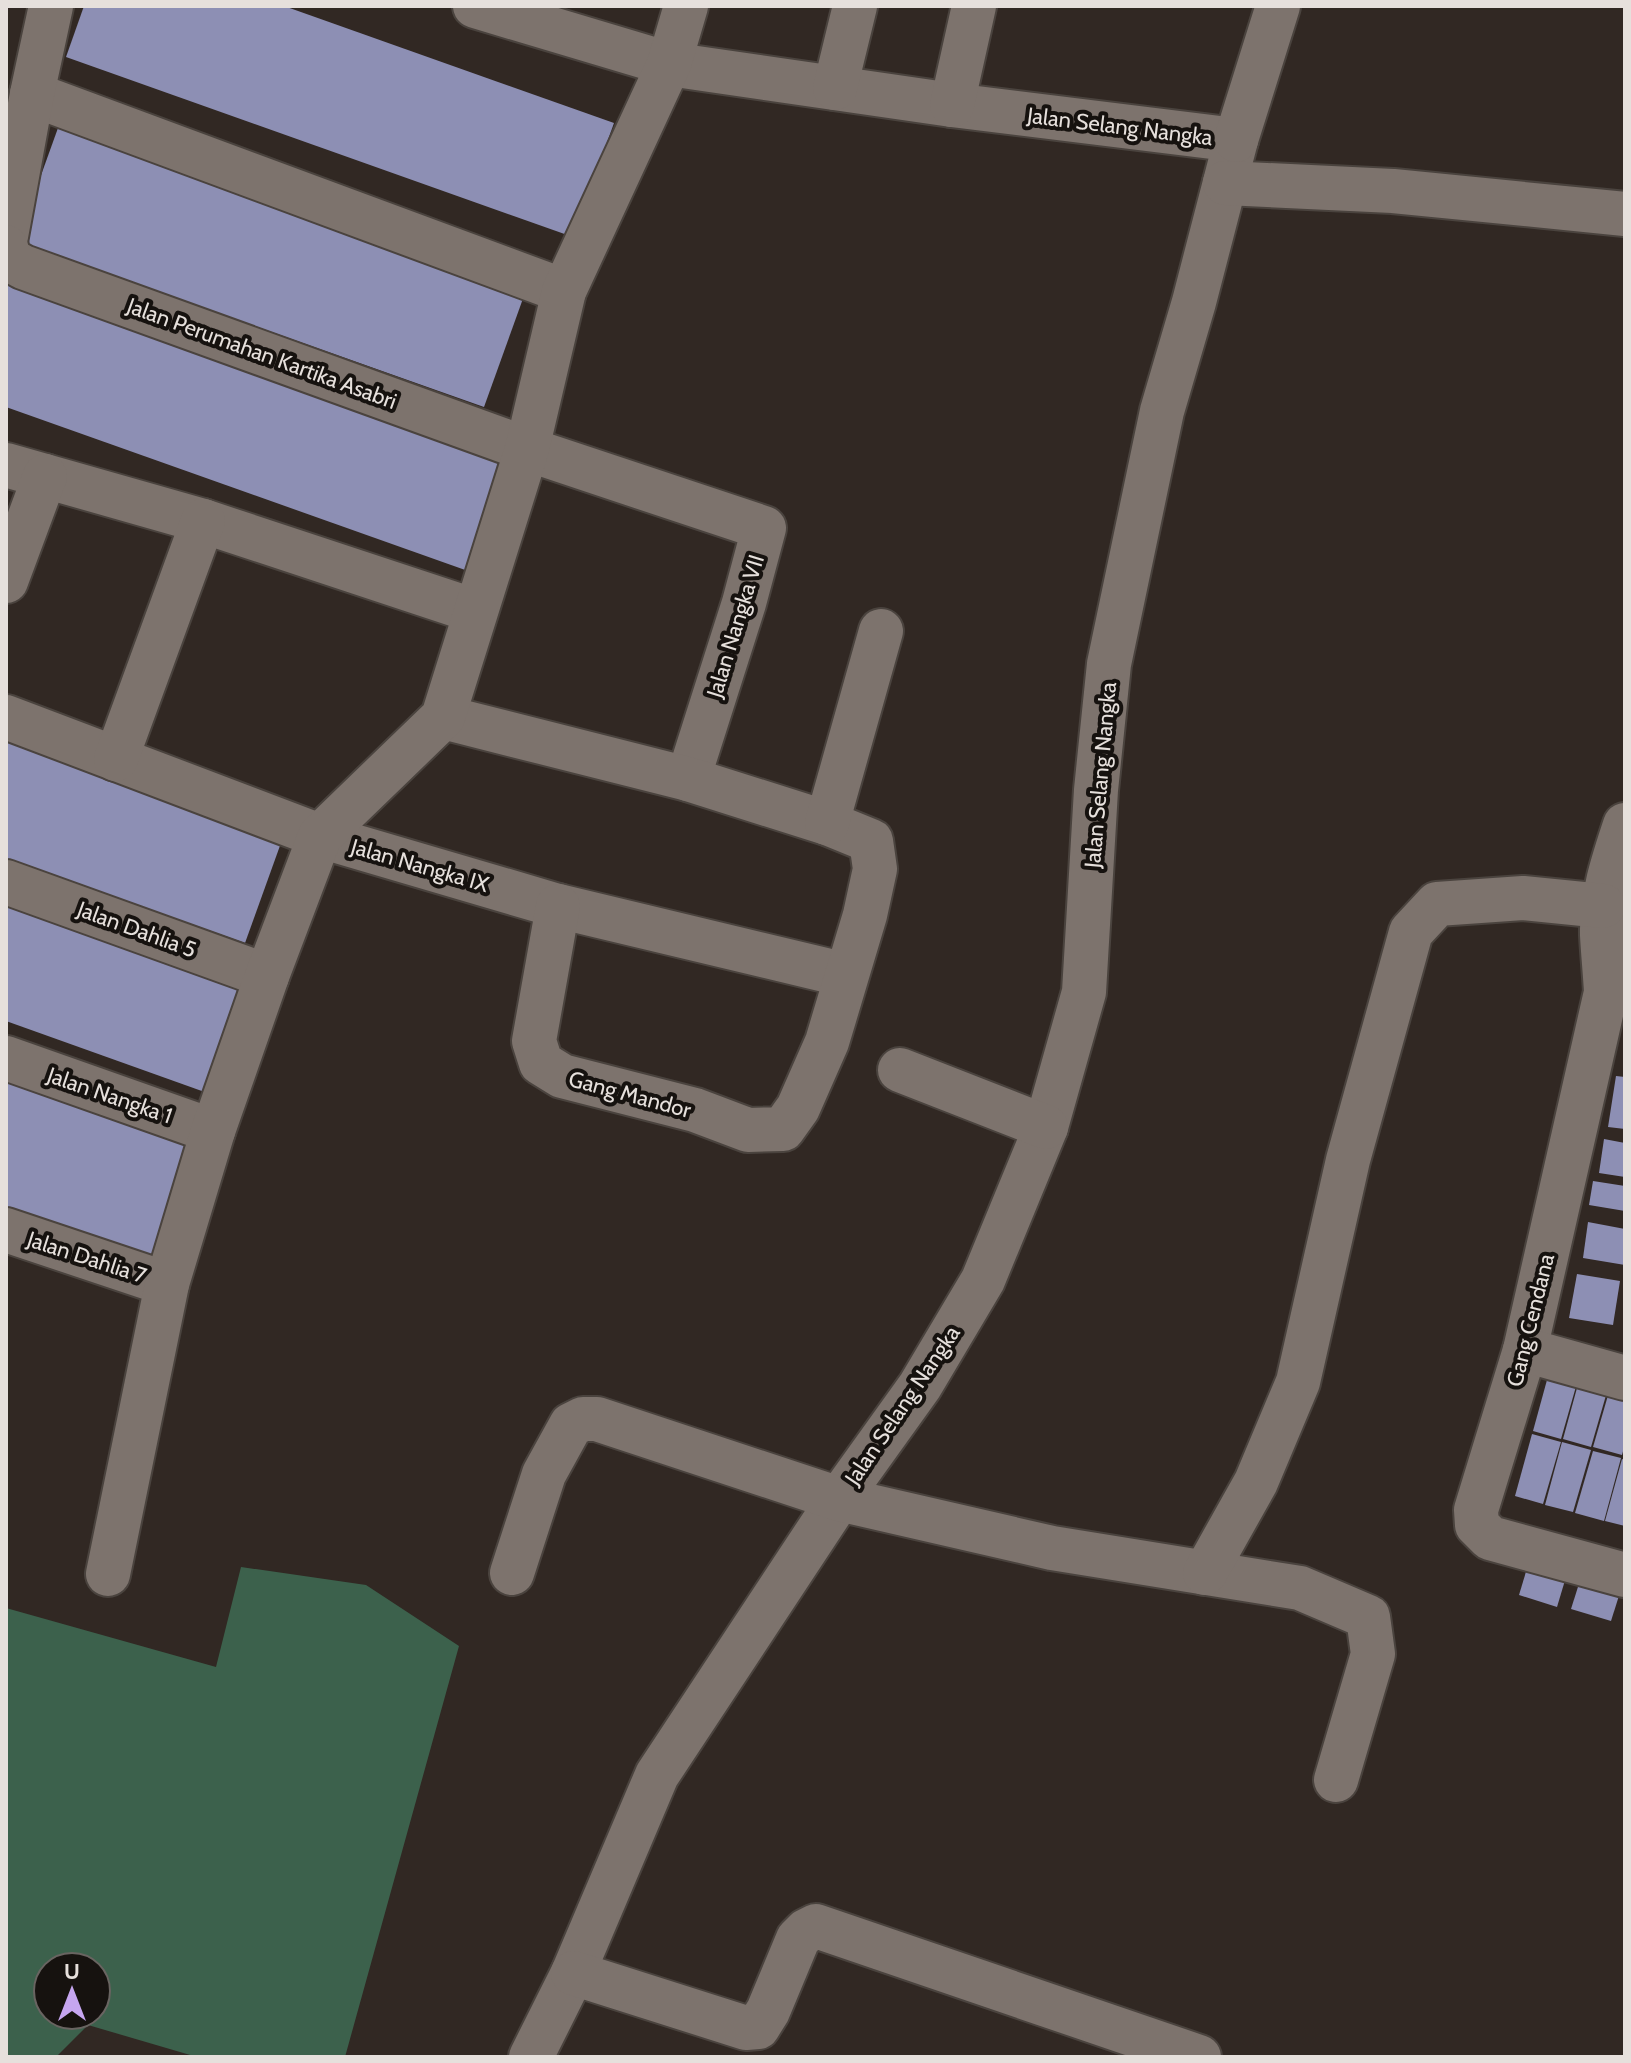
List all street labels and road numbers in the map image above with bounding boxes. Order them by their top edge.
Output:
street label: Jalan Selang Nangka [1025,102,1215,151]
street label: Jalan Perumahan Kartika Asabri [122,292,400,415]
street label: Jalan Nangka VII [701,551,770,702]
street label: Jalan Selang Nangka [1079,681,1122,870]
street label: Jalan Nangka IX [347,833,492,898]
street label: Jalan Dahlia 5 [73,895,200,963]
street label: Jalan Nangka 1 [43,1061,176,1129]
street label: Gang Mandor [566,1065,694,1124]
street label: Jalan Dahlia 7 [23,1225,150,1289]
street label: Gang Cendana [1501,1250,1560,1389]
street label: Jalan Selang Nangka [839,1320,966,1491]

